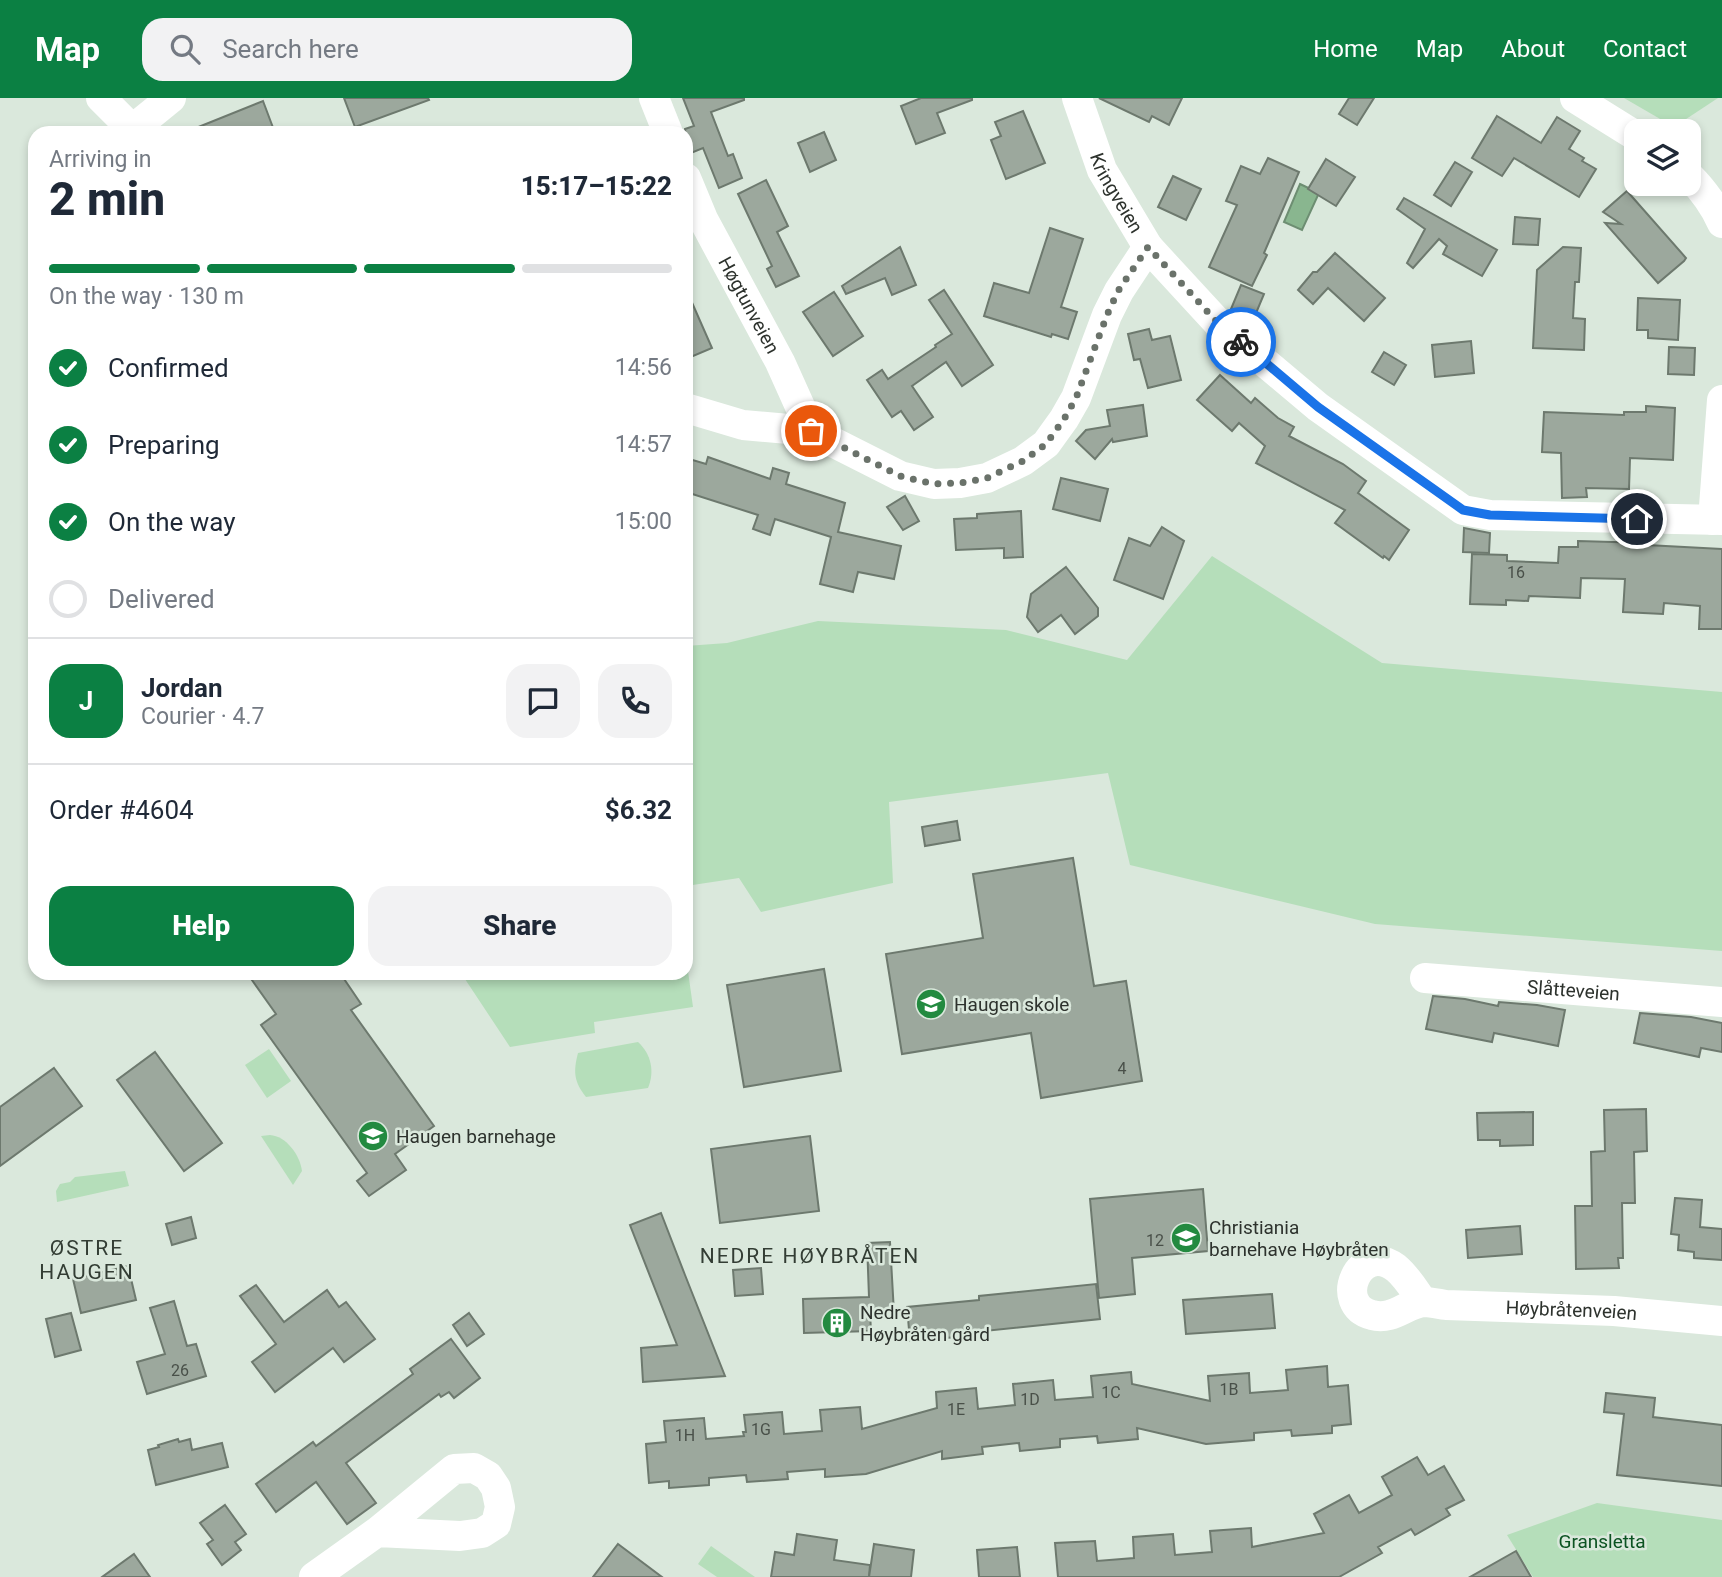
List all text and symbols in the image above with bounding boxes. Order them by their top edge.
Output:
search box [142,18,632,81]
text: Map [35,30,100,69]
icon: search [166,30,204,68]
text: Search here [222,34,359,64]
text: Home [1313,35,1378,63]
text: Map [1416,35,1463,63]
text: About [1501,35,1565,63]
text: Contact [1603,35,1687,63]
map controls [1624,119,1701,196]
button: layers [1624,119,1701,196]
text: Arriving in [49,146,152,173]
street label: Kringveien [1085,150,1148,237]
text: 15:17–15:22 [521,171,672,201]
text: 2 min [49,172,165,226]
street label: Høgtunveien [714,253,785,357]
text: On the way · 130 m [49,283,244,310]
courier [1206,307,1276,377]
icon: bike [1222,323,1260,361]
icon: check [49,349,87,387]
text: Confirmed [108,353,229,383]
text: 14:56 [615,354,672,381]
pin [781,401,841,461]
icon: bag [792,412,830,450]
icon: check [49,426,87,464]
text: Preparing [108,430,220,460]
text: 14:57 [615,431,672,458]
pin [1607,489,1667,549]
icon: home [1618,500,1656,538]
icon: check [49,503,87,541]
text: On the way [108,507,236,537]
text: 15:00 [615,508,672,535]
house number: 16 [1507,563,1525,582]
text: Delivered [108,584,215,614]
button: chat [506,664,580,738]
button: phone [598,664,672,738]
text: Jordan [141,673,223,703]
text: J [79,686,93,716]
text: Courier · 4.7 [141,703,264,730]
text: Order #4604 [49,795,194,825]
text: $6.32 [605,795,672,825]
button: Help [49,886,354,966]
button: Share [368,886,672,966]
street label: Slåtteveien [1526,975,1621,1005]
school or university icon: Haugen skole [914,987,948,1021]
place label: Haugen skole [954,993,1069,1016]
house number: 4 [1118,1059,1127,1078]
school or university icon: Haugen barnehage [356,1119,390,1153]
place label: Haugen barnehage [396,1125,556,1148]
place label: Christiania barnehave Høybråten [1209,1216,1389,1261]
school or university icon: Christiania barnehave Høybråten [1169,1221,1203,1255]
house number: 12 [1146,1231,1164,1250]
district label: ØSTRE HAUGEN [39,1236,135,1284]
district label: NEDRE HØYBRÅTEN [700,1244,920,1268]
street label: Høybråtenveien [1505,1296,1638,1325]
place label: Nedre Høybråten gård [860,1301,990,1346]
building icon: Nedre Høybråten gård [820,1306,854,1340]
house number: 26 [171,1361,189,1380]
house number: 1B [1220,1380,1239,1399]
house number: 1C [1101,1383,1121,1402]
house number: 1D [1020,1390,1040,1409]
house number: 1E [947,1400,965,1419]
house number: 1G [751,1420,771,1439]
house number: 1H [675,1426,695,1445]
park label: Gransletta [1558,1530,1646,1553]

